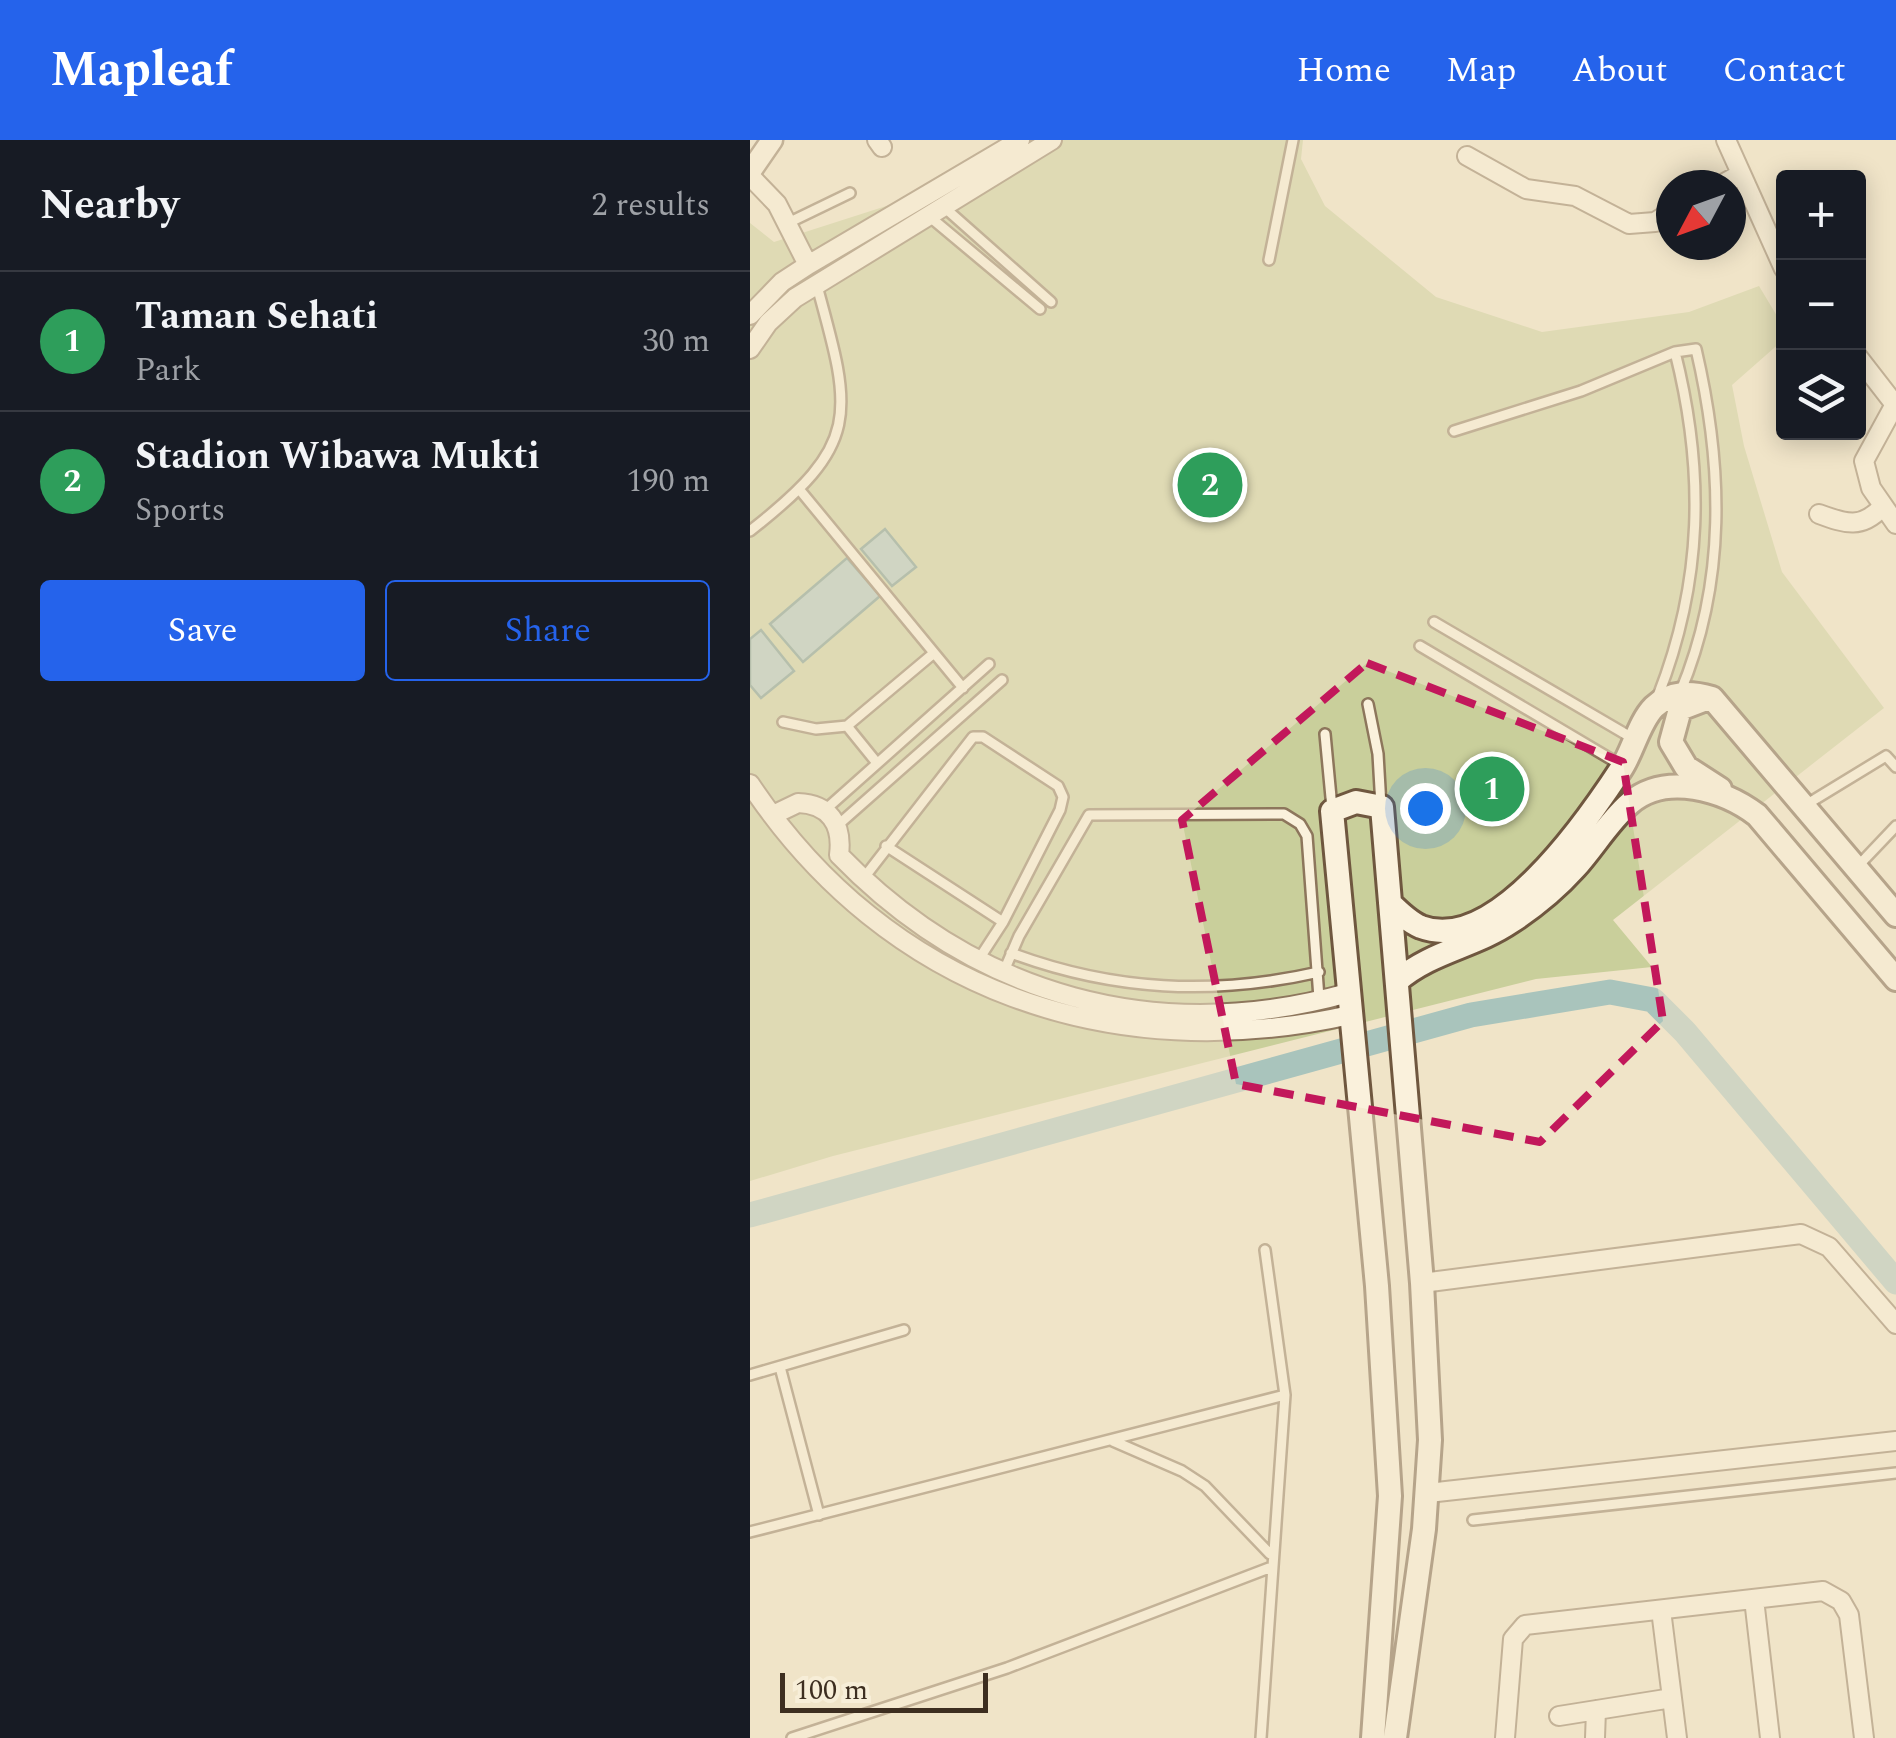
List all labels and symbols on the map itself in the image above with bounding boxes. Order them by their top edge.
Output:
north arrow [1656,170,1746,260]
pin: 2 [1178,448,1242,522]
pin: 1 [1460,752,1524,826]
your location [1400,783,1451,834]
scale bar [780,1668,988,1712]

